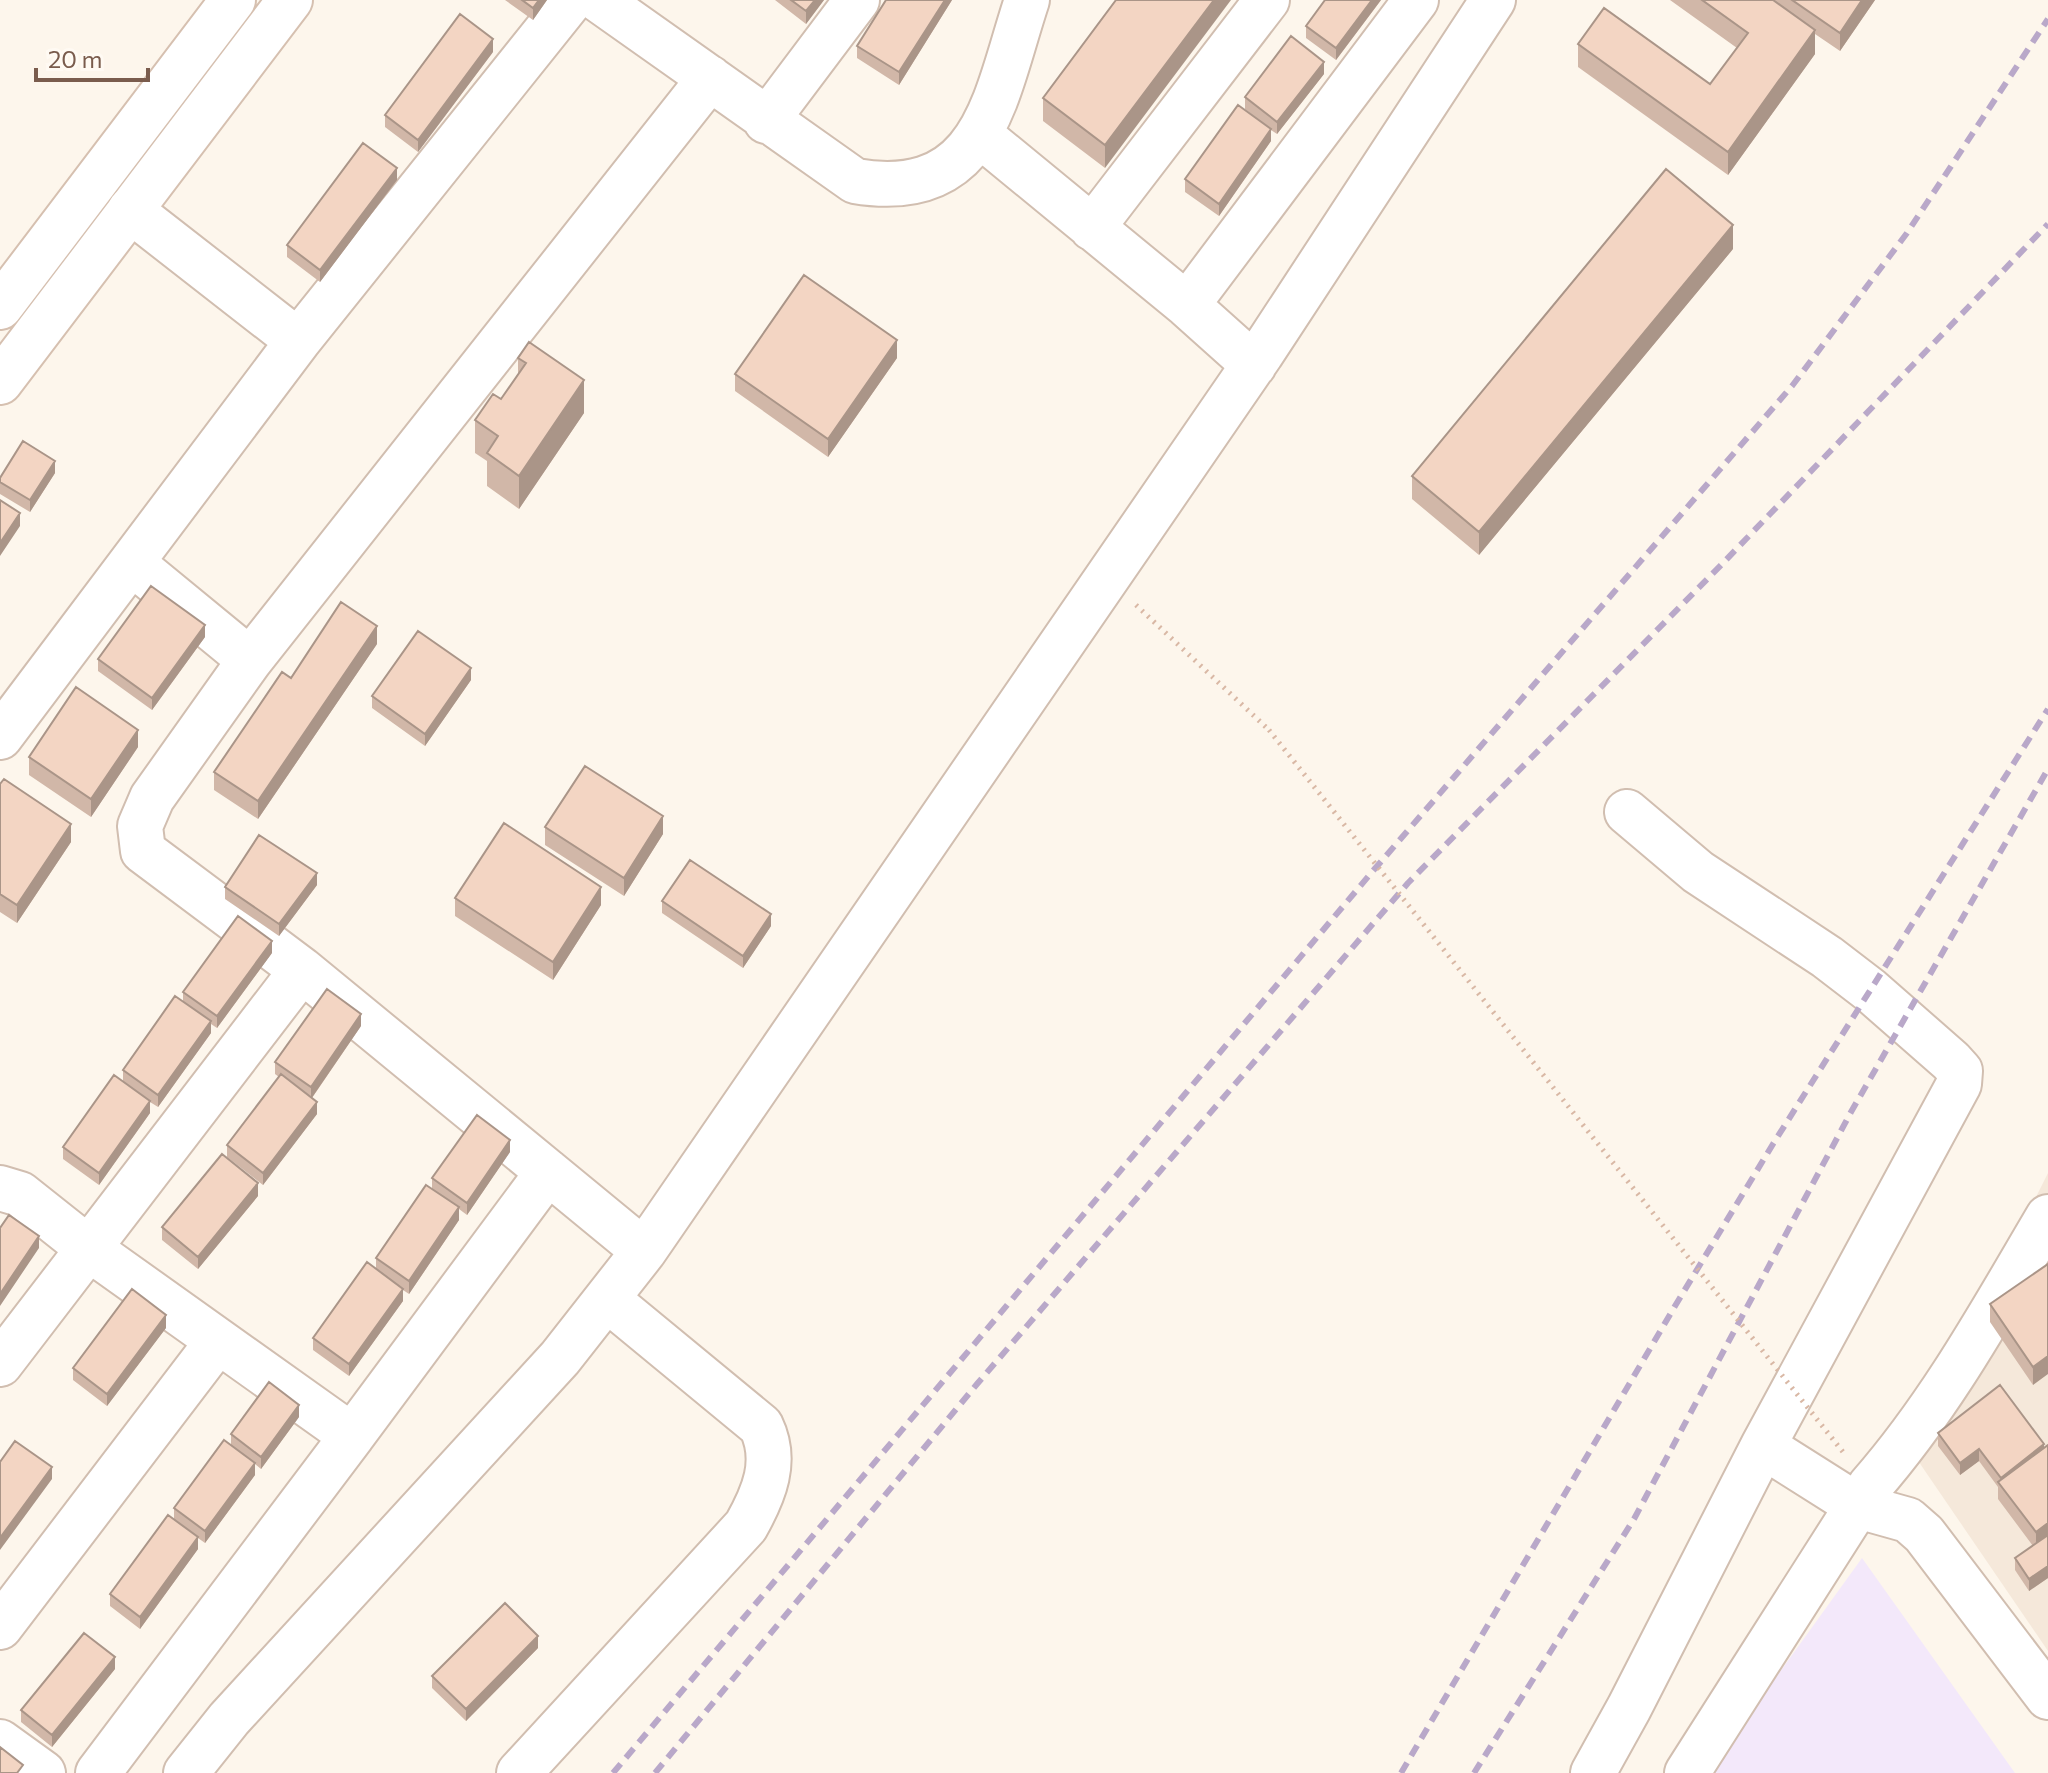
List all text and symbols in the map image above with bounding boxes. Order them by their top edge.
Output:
scale bar [36,32,148,82]
text: 20 m [48,44,102,73]

